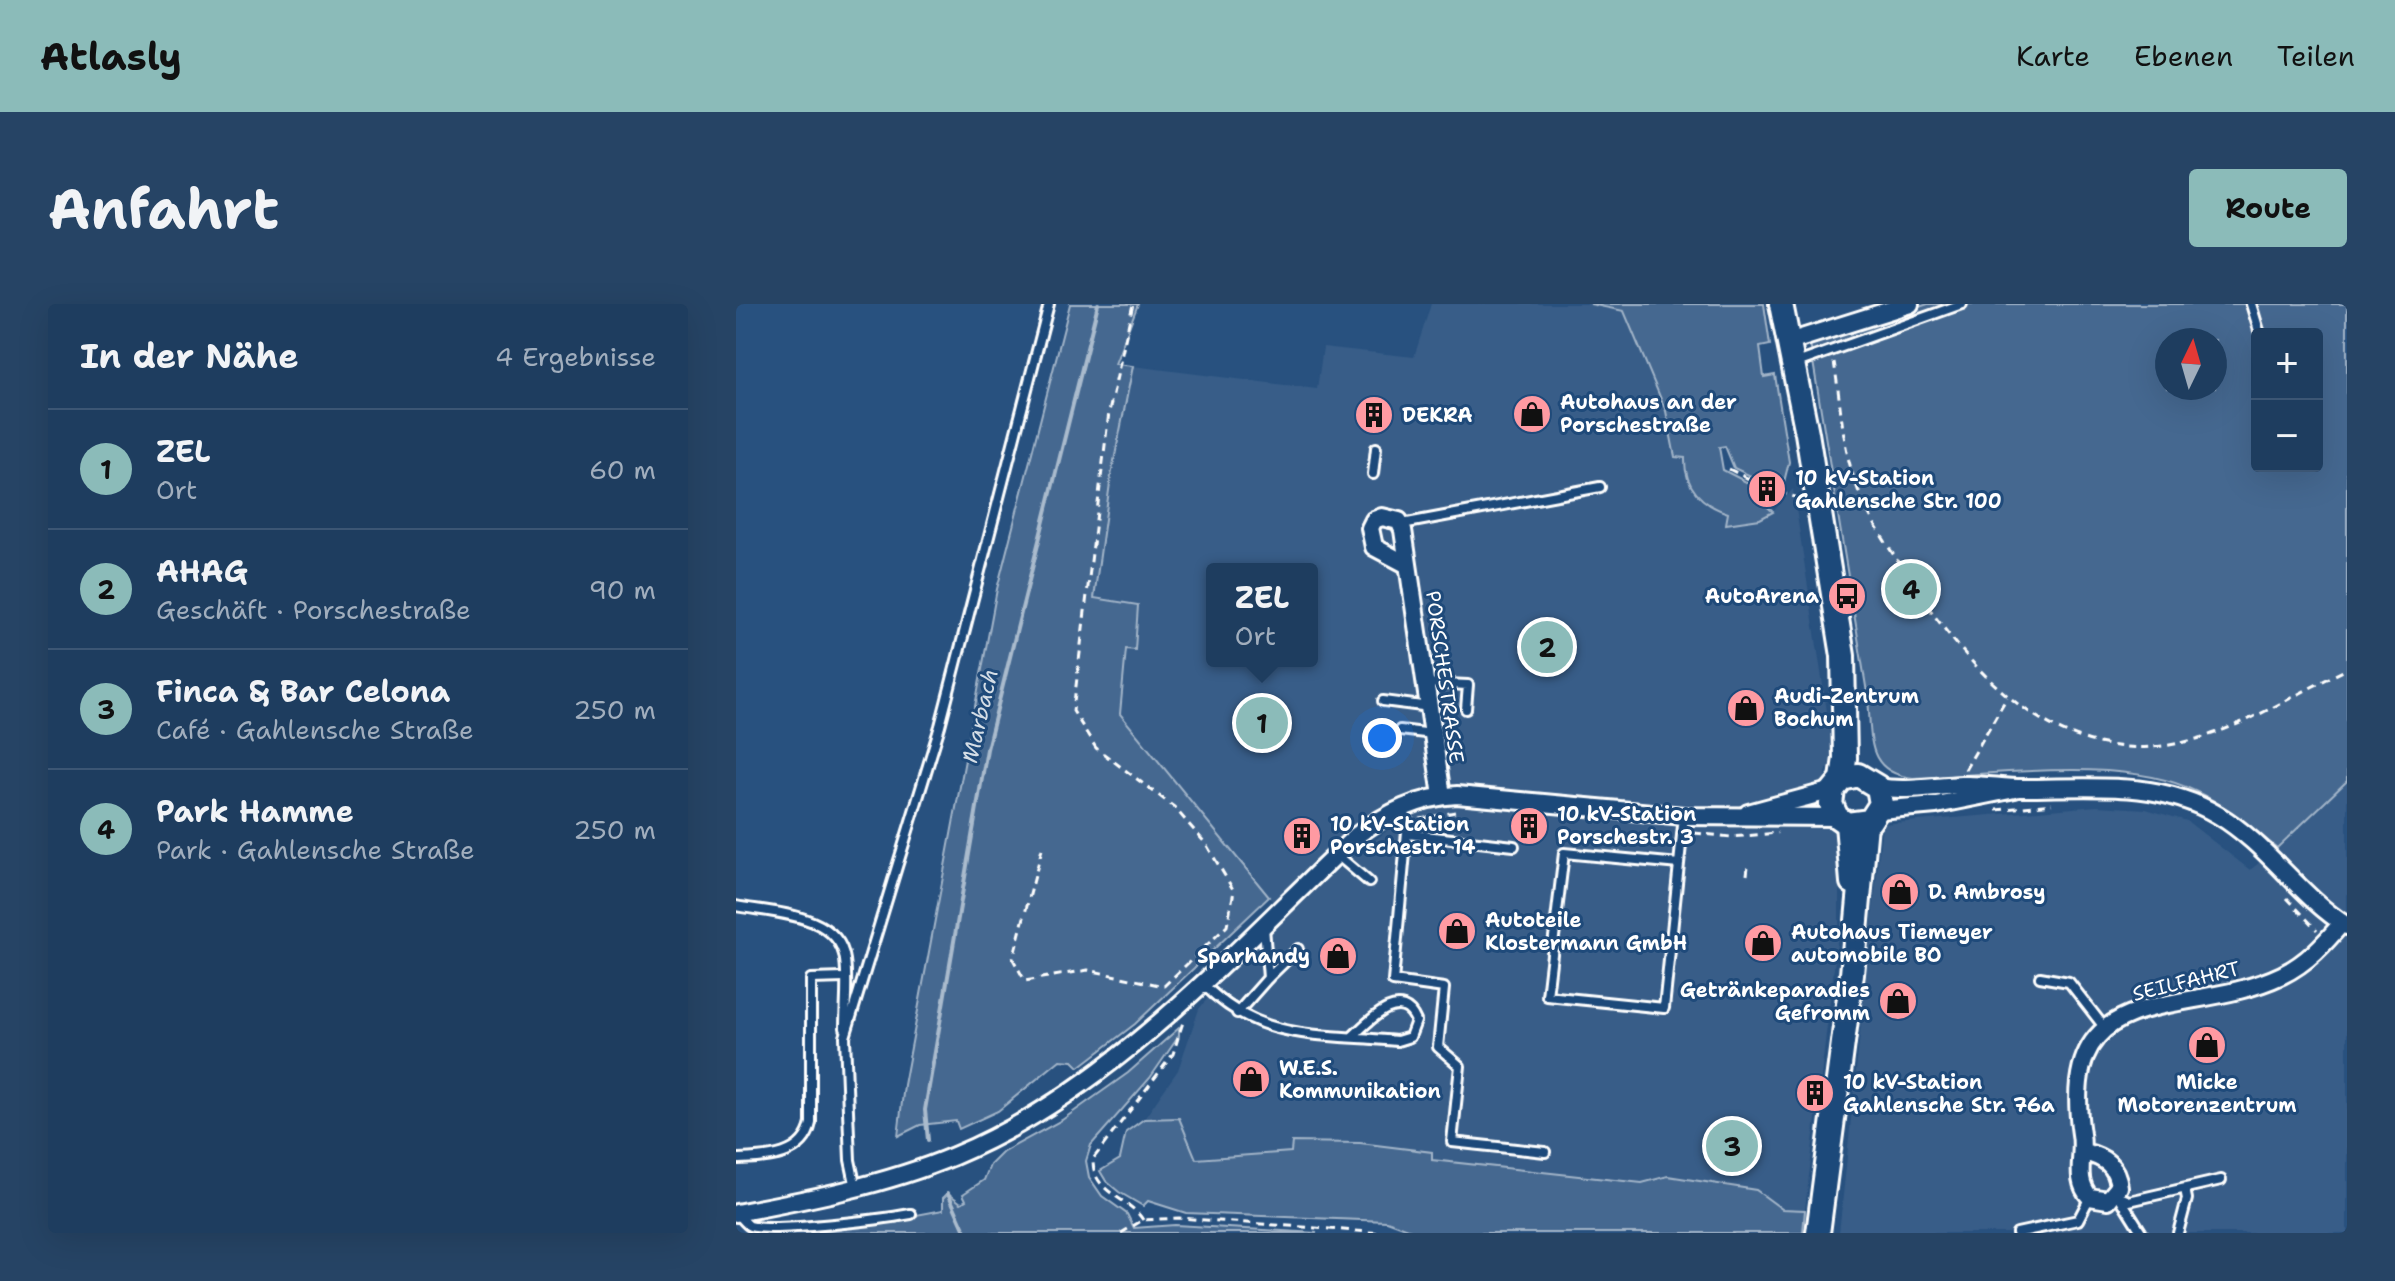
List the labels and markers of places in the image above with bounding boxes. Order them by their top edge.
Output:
place label: Autohaus an der Porschestraße [1560,389,1737,438]
shop icon: Autohaus an der Porschestraße [1511,393,1553,435]
building icon: DEKRA [1353,394,1395,436]
place label: DEKRA [1402,402,1473,428]
place label: 10 kV-Station Gahlensche Str. 100 [1795,465,2002,514]
building icon: 10 kV-Station Gahlensche Str. 100 [1746,468,1788,510]
pin: 4 [1885,559,1937,619]
bus stop icon: AutoArena [1826,575,1868,617]
place label: AutoArena [1705,583,1819,609]
pin: 2 [1521,617,1573,677]
place label: Audi-Zentrum Bochum [1774,683,1919,732]
shop icon: Audi-Zentrum Bochum [1725,687,1767,729]
pin: 1 [1236,693,1288,753]
place label: 10 kV-Station Porschestr. 3 [1557,801,1696,850]
building icon: 10 kV-Station Porschestr. 3 [1508,805,1550,847]
place label: 10 kV-Station Porschestr. 14 [1330,811,1476,860]
building icon: 10 kV-Station Porschestr. 14 [1281,815,1323,857]
shop icon: D. Ambrosy [1879,871,1921,913]
place label: D. Ambrosy [1928,879,2046,905]
place label: Autoteile Klostermann GmbH [1485,907,1687,956]
shop icon: Autoteile Klostermann GmbH [1436,910,1478,952]
place label: Autohaus Tiemeyer automobile BO [1791,919,1993,968]
shop icon: Autohaus Tiemeyer automobile BO [1742,922,1784,964]
shop icon: Sparhandy [1317,935,1359,977]
place label: Sparhandy [1197,943,1310,969]
place label: Getränkeparadies Gefromm [1680,977,1870,1026]
shop icon: Getränkeparadies Gefromm [1877,980,1919,1022]
shop icon: Micke Motorenzentrum [2186,1024,2228,1066]
place label: W.E.S. Kommunikation [1279,1055,1441,1104]
shop icon: W.E.S. Kommunikation [1230,1058,1272,1100]
place label: 10 kV-Station Gahlensche Str. 76a [1843,1069,2055,1118]
place label: Micke Motorenzentrum [2117,1069,2297,1118]
building icon: 10 kV-Station Gahlensche Str. 76a [1794,1072,1836,1114]
pin: 3 [1706,1116,1758,1176]

